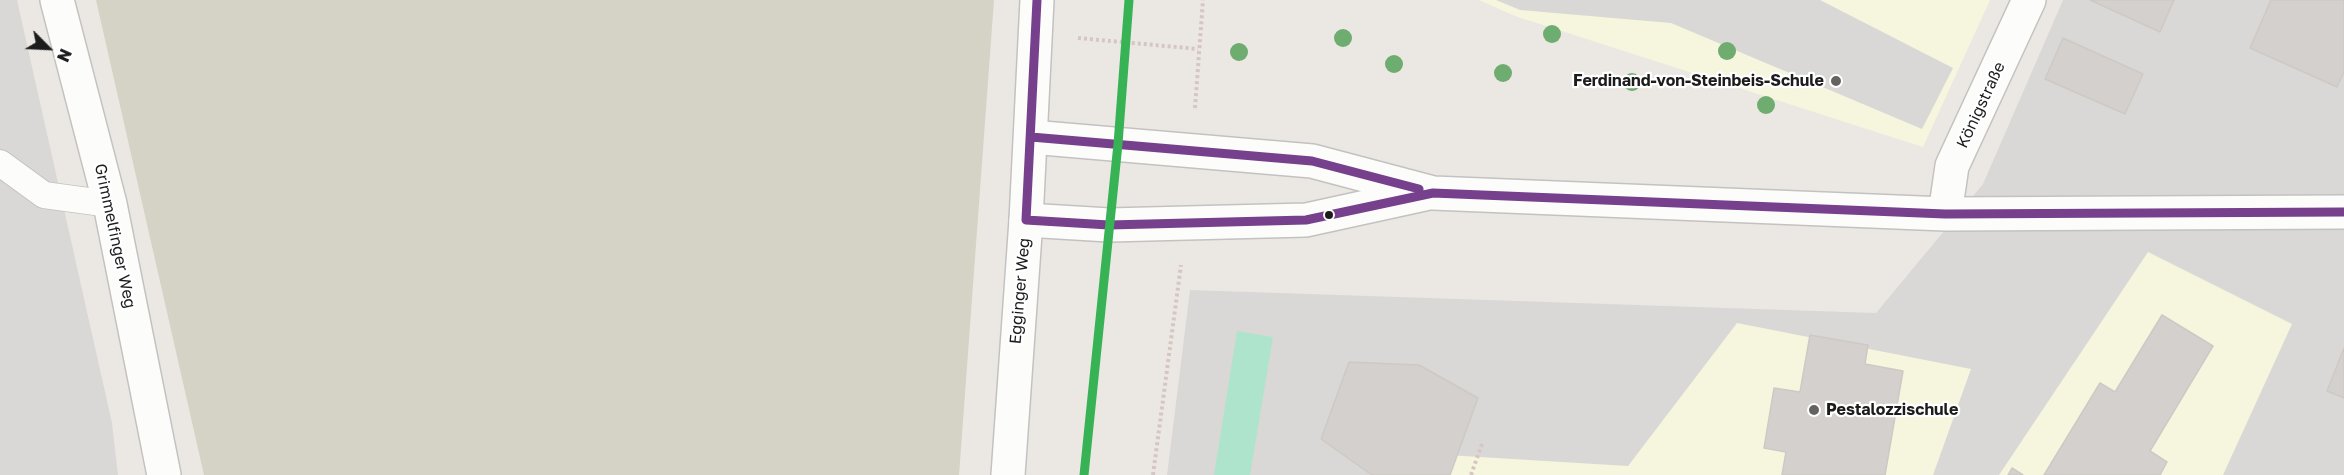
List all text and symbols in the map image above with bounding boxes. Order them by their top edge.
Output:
north arrow [18,18,78,78]
text: N [53,46,76,65]
street label: Königstraße [1953,59,2009,151]
place label: Ferdinand-von-Steinbeis-Schule [1573,71,1824,91]
marker: Ferdinand-von-Steinbeis-Schule [1829,74,1843,88]
street label: Grimmelfinger Weg [90,162,140,310]
unlabelled marker [1323,209,1335,221]
street label: Egginger Weg [1006,237,1034,345]
place label: Pestalozzischule [1826,400,1958,420]
marker: Pestalozzischule [1807,403,1821,417]

